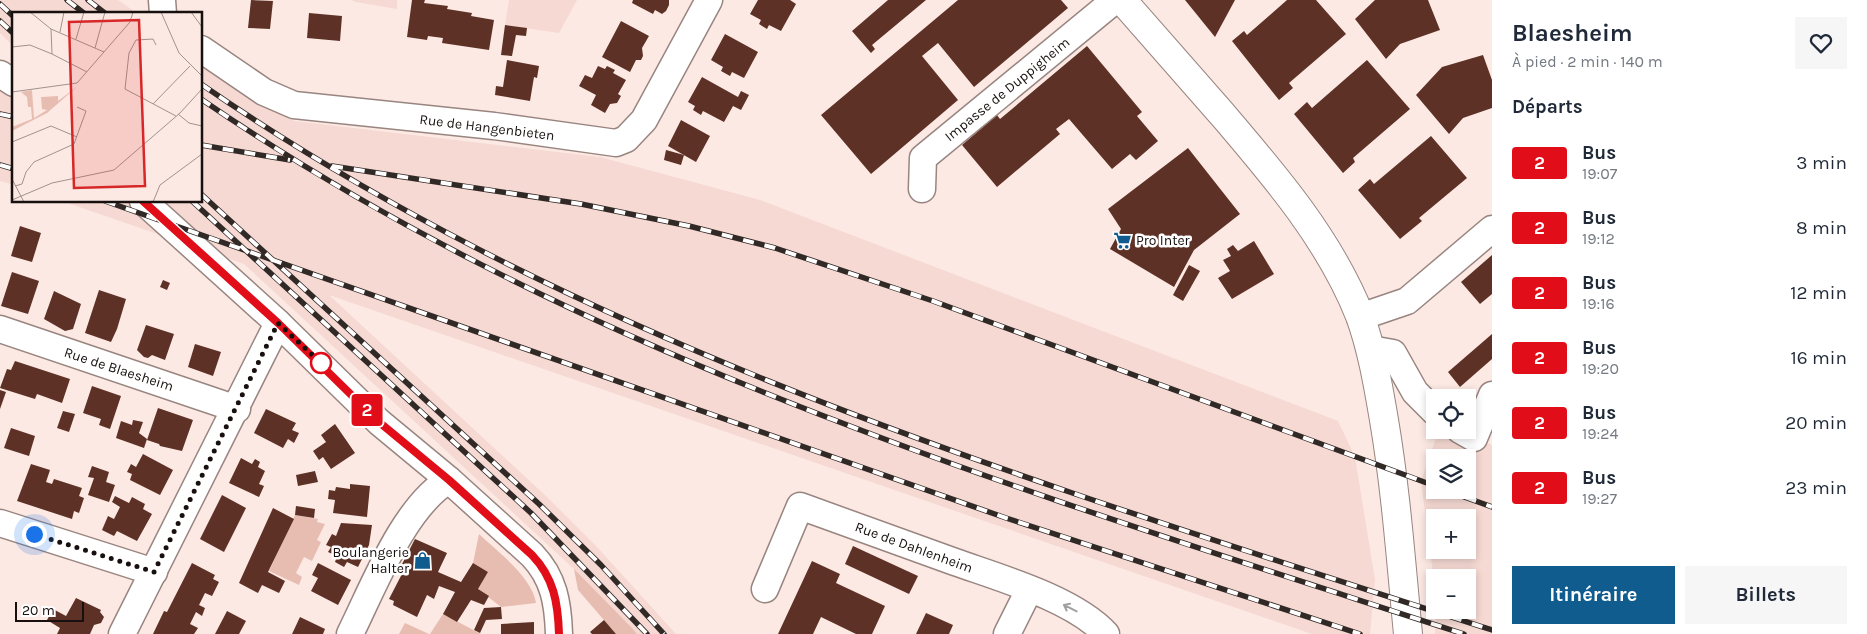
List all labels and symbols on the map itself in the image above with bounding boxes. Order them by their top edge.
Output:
inset map [12,12,202,202]
street label: Impasse de Duppigheim [941,34,1073,145]
street label: Rue de Hangenbieten [418,111,555,144]
supermarket icon: Pro Inter [1112,230,1132,250]
place label: Pro Inter [1136,232,1191,249]
street label: Rue de Blaesheim [62,344,176,395]
unlabelled marker [310,352,332,374]
line badge: 2 [351,394,383,426]
street label: Rue de Dahlenheim [853,518,975,577]
your location [22,522,47,547]
place label: Boulangerie Halter [333,544,410,577]
shop icon: Boulangerie Halter [413,550,433,570]
scale bar [15,599,84,622]
one-way arrow [1063,603,1078,612]

